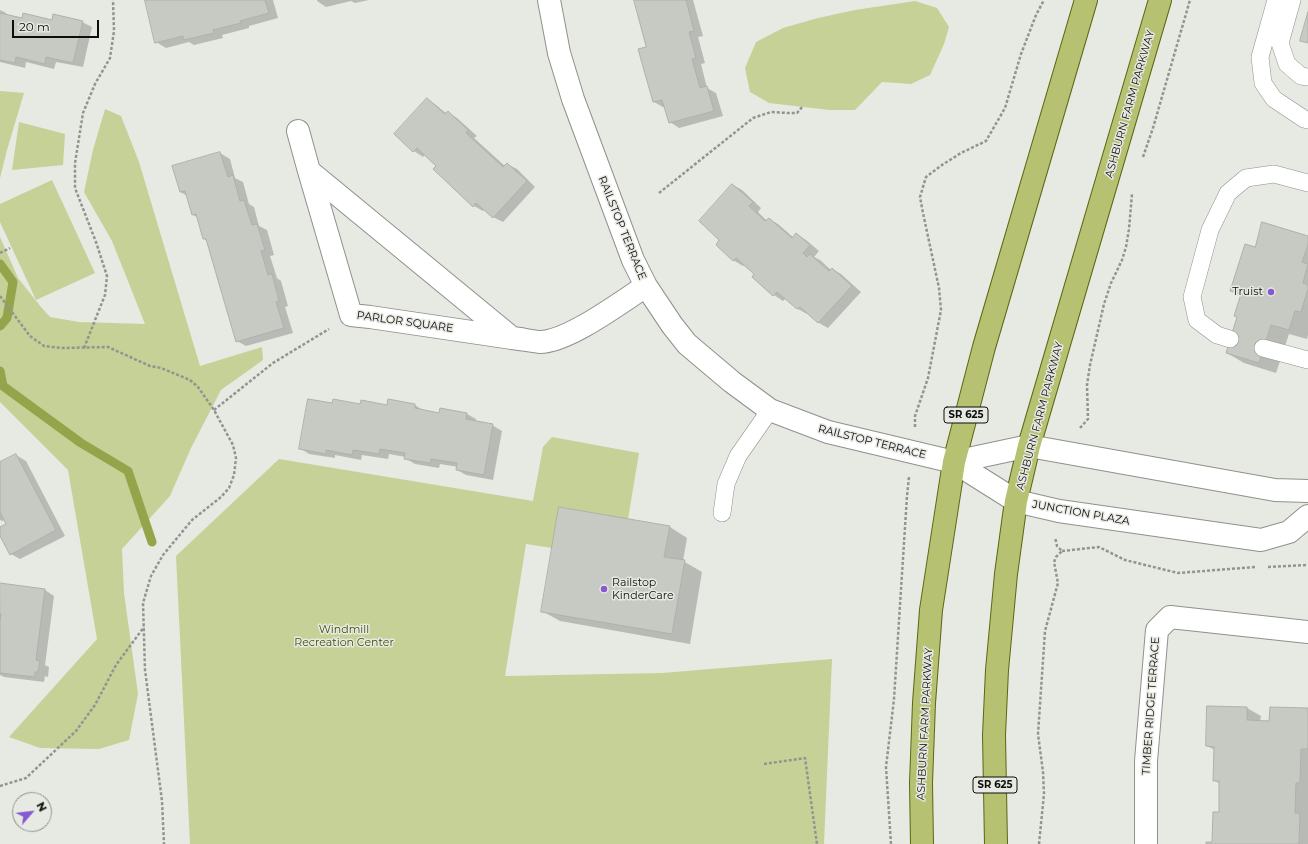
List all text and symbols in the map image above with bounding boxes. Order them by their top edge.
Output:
scale bar [14,12,101,38]
text: 20 m [19,19,50,34]
street label: ASHBURN FARM PARKWAY [1103,29,1157,179]
street label: RAILSTOP TERRACE [595,174,649,282]
place label: Truist [1232,285,1263,299]
marker: Truist [1266,287,1276,297]
street label: PARLOR SQUARE [356,309,454,335]
street label: ASHBURN FARM PARKWAY [1014,340,1066,492]
road number: SR 625 [944,407,988,423]
street label: RAILSTOP TERRACE [817,422,927,462]
street label: JUNCTION PLAZA [1031,498,1131,528]
place label: Railstop KinderCare [612,576,674,602]
marker: Railstop KinderCare [599,584,609,594]
park label: Windmill Recreation Center [294,623,394,649]
street label: TIMBER RIDGE TERRACE [1140,637,1162,775]
street label: ASHBURN FARM PARKWAY [914,647,936,801]
road number: SR 625 [973,777,1017,793]
north arrow [12,792,52,832]
text: N [33,800,50,814]

